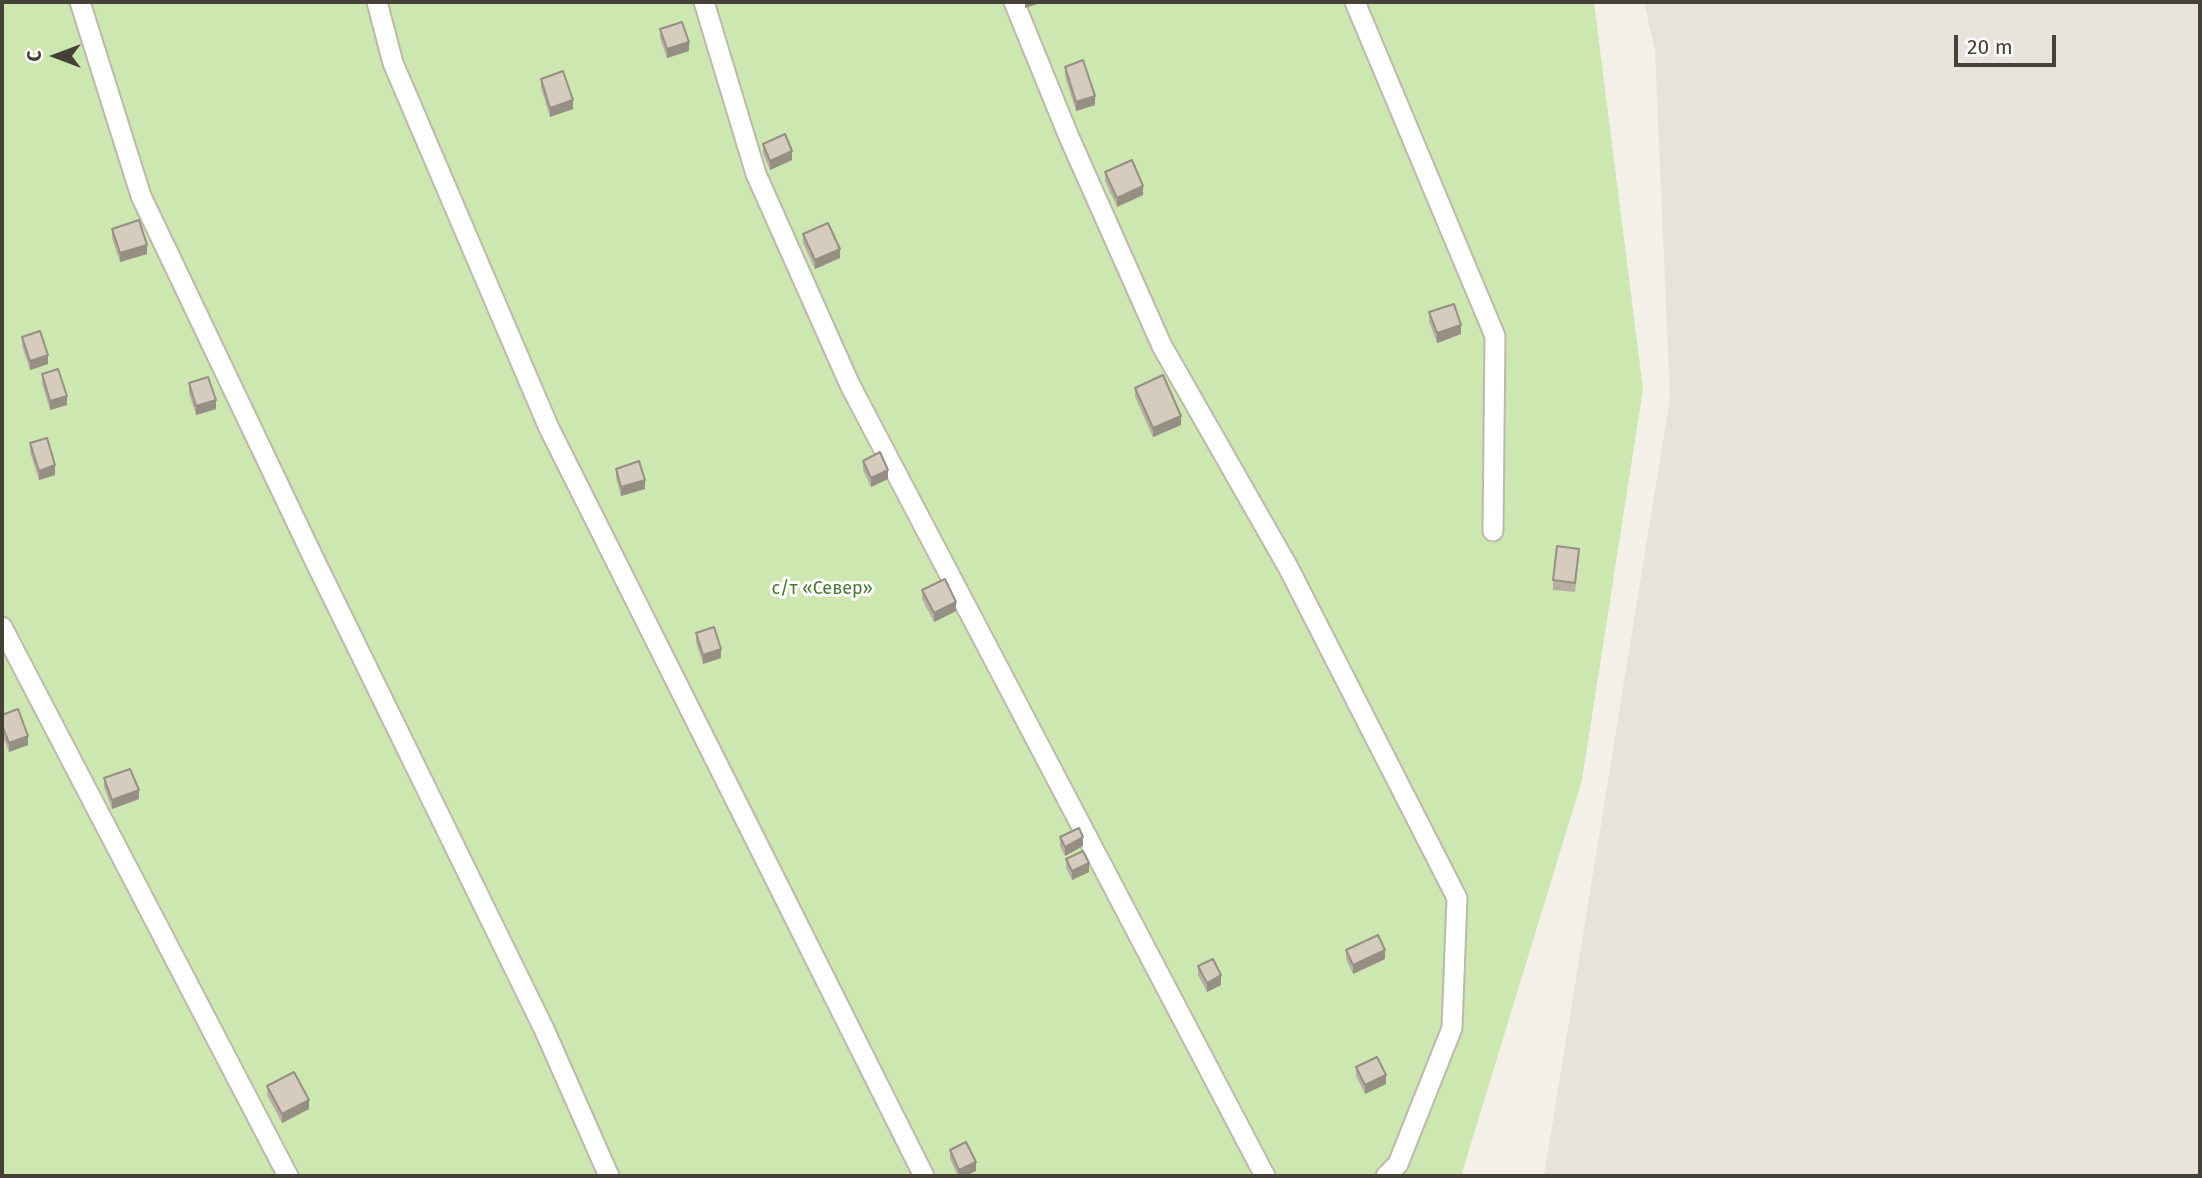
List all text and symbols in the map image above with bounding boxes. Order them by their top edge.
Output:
north arrow [21,21,91,91]
scale bar [1957,21,2058,65]
text: 20 m [1967,34,2013,60]
text: С [23,51,46,61]
park label: с/т «Север» [771,578,873,600]

